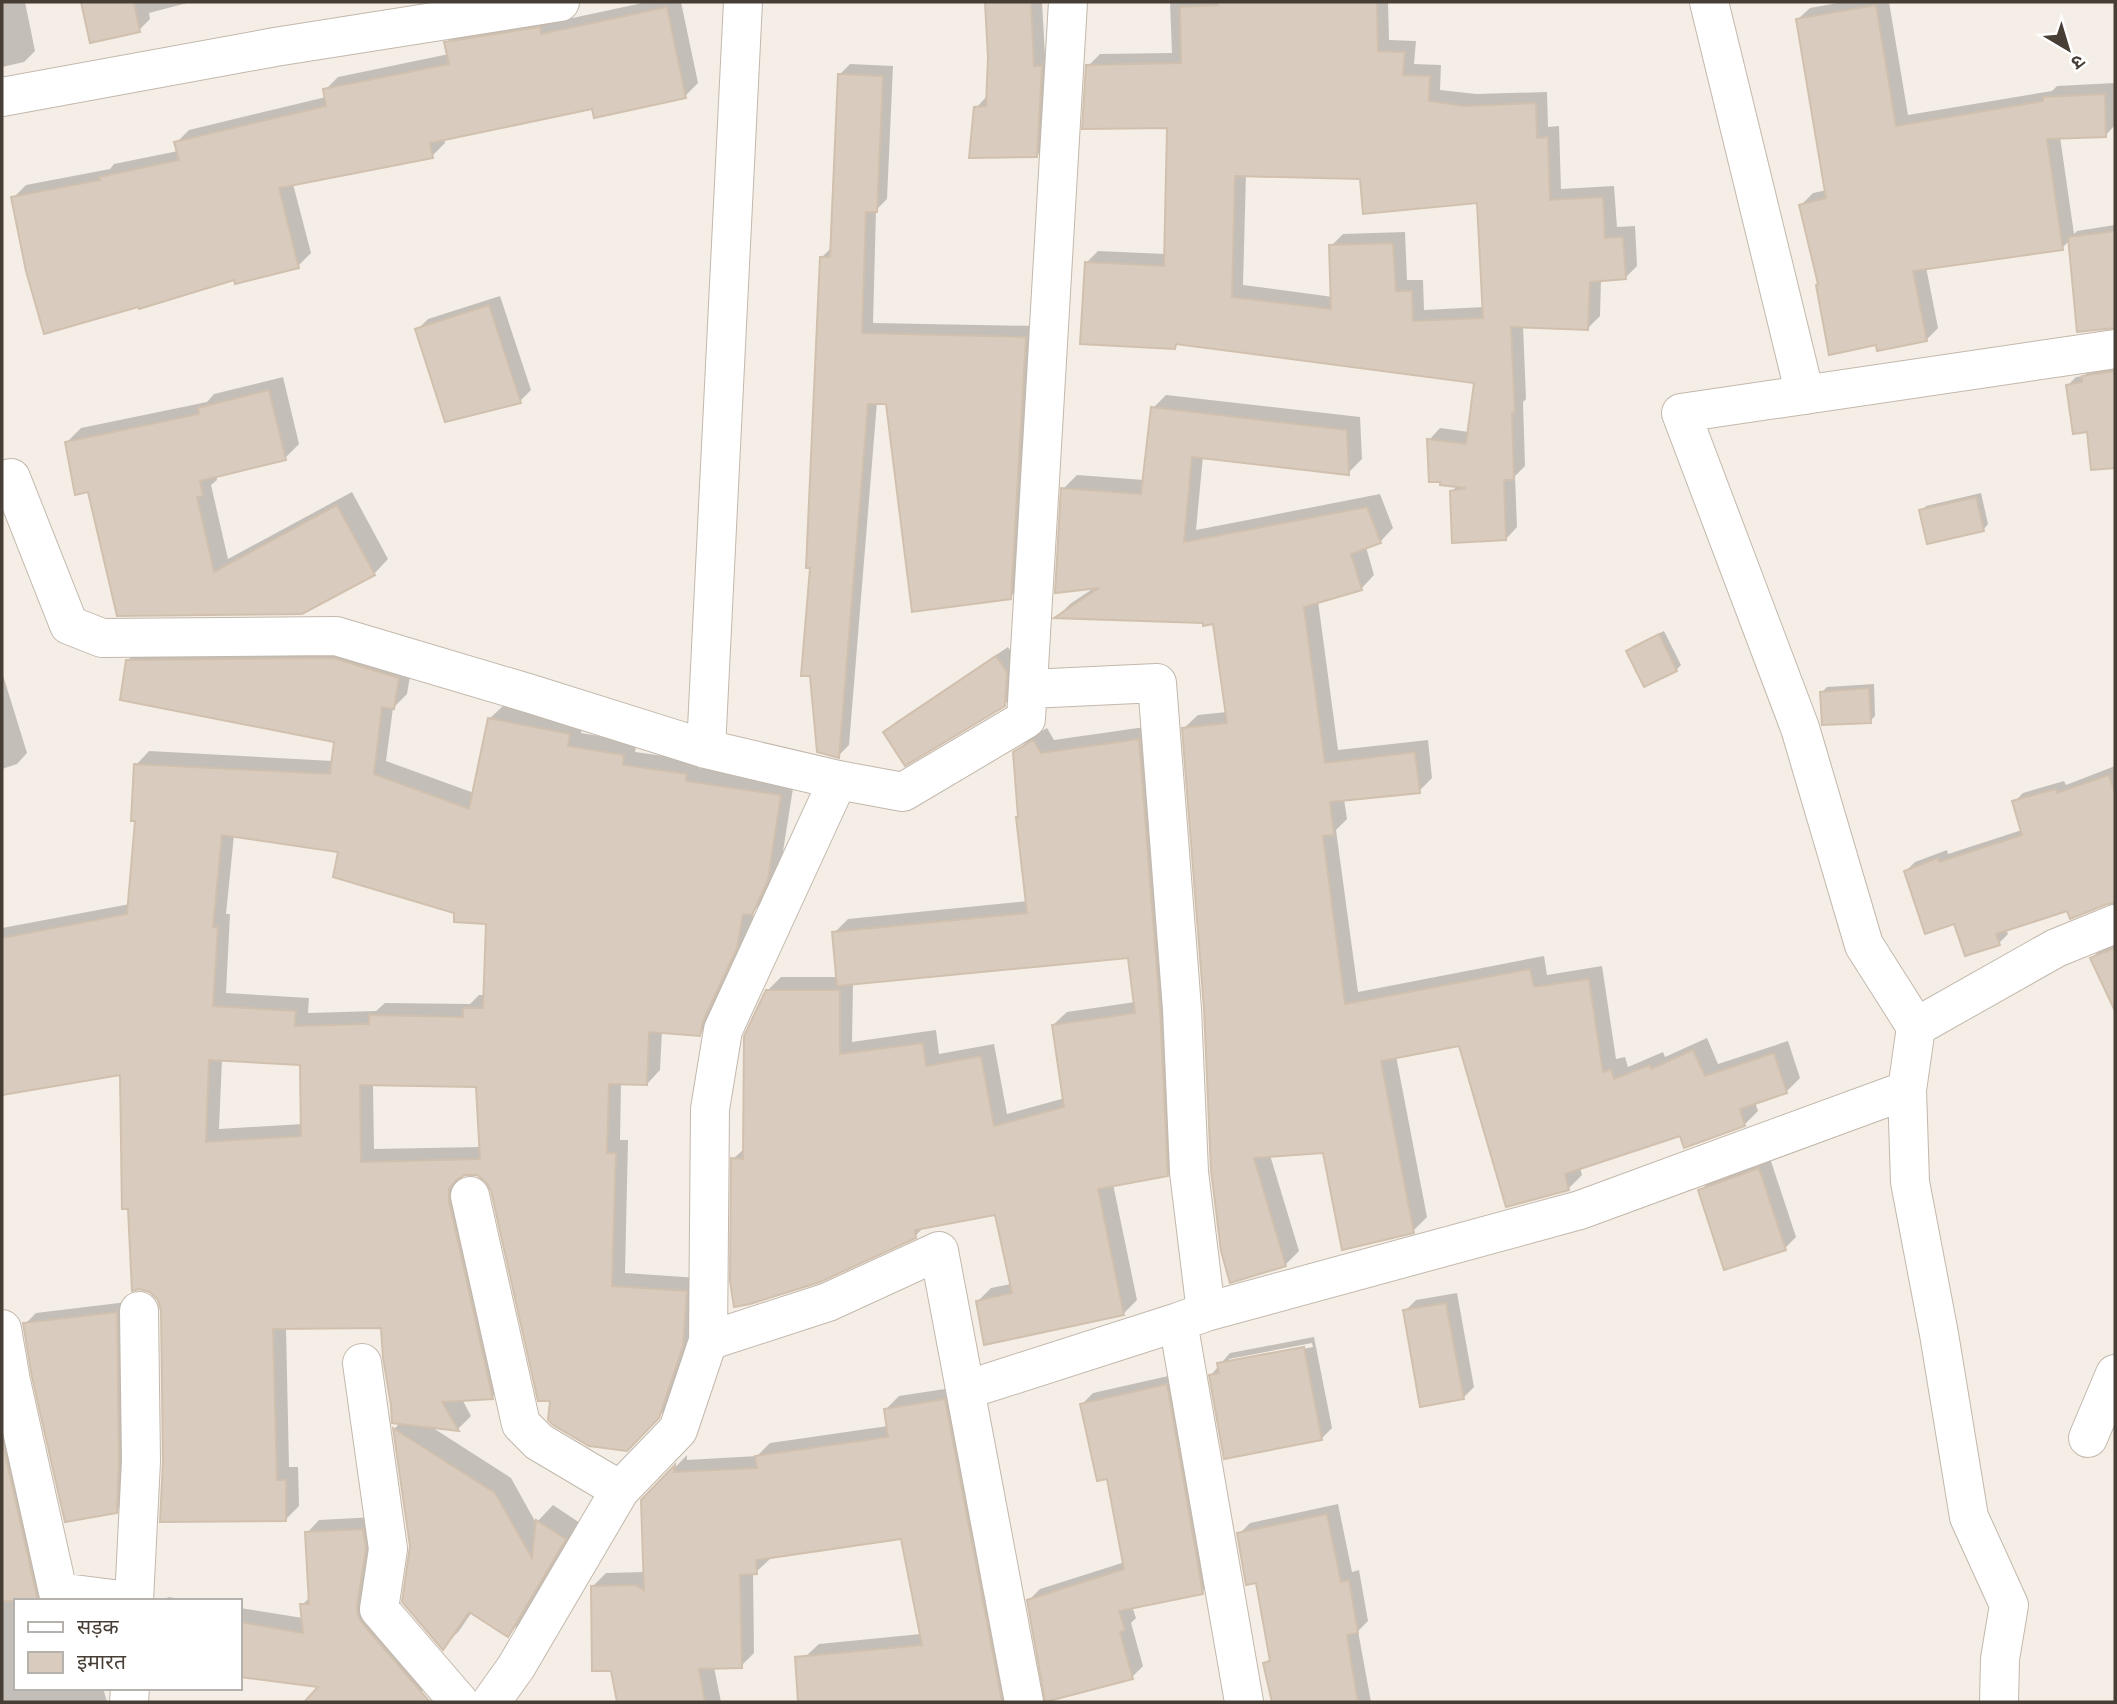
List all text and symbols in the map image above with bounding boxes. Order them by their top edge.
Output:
north arrow [2033,14,2103,84]
text: उ [2066,50,2090,75]
legend [14,1599,242,1690]
text: सड़क [77,1614,119,1640]
text: इमारत [77,1649,127,1675]

